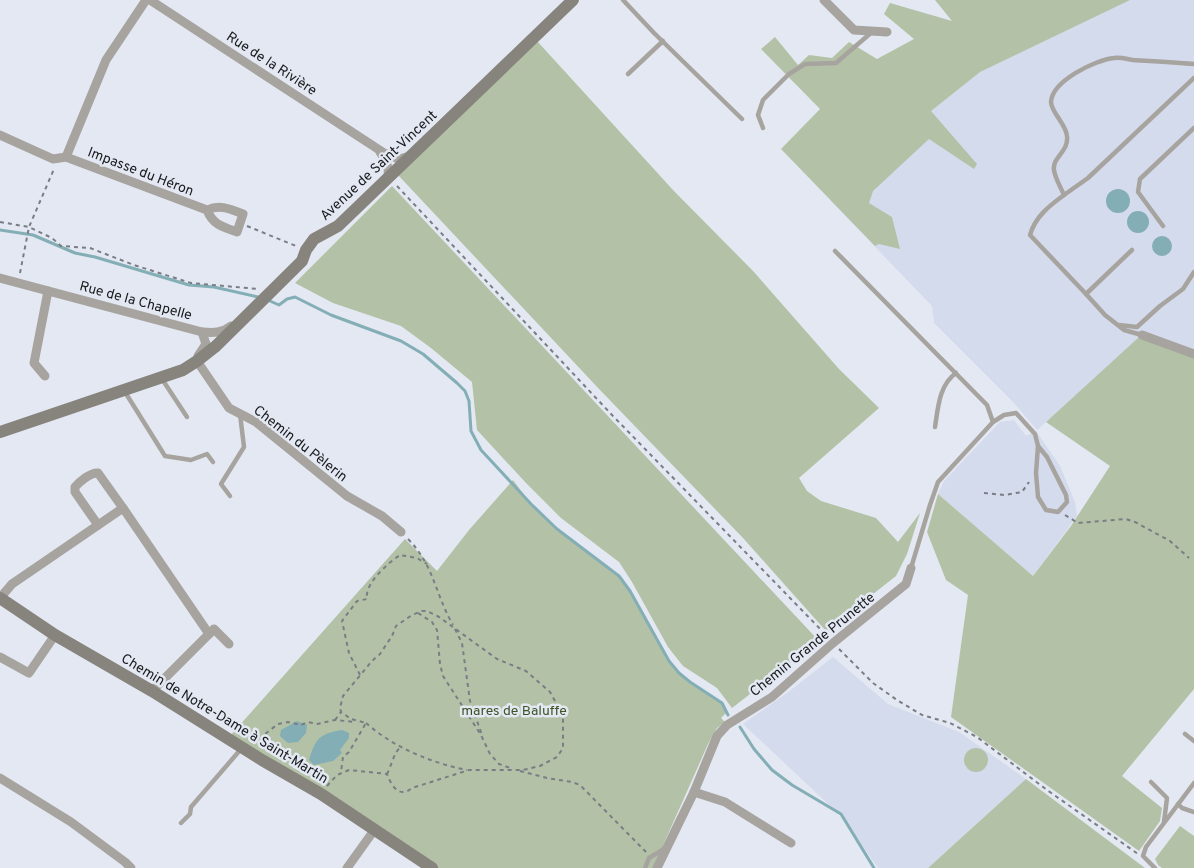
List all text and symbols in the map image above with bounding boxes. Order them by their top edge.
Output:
street label: Rue de la Rivière [223,29,320,100]
street label: Avenue de Saint-Vincent [317,107,441,225]
street label: Impasse du Héron [85,144,196,200]
street label: Rue de la Chapelle [77,278,194,325]
street label: Chemin du Pèlerin [250,402,350,486]
street label: Chemin Grande Prunette [747,590,879,701]
street label: Chemin de Notre-Dame à Saint-Martin [118,651,331,788]
park label: mares de Baluffe [461,703,567,720]

